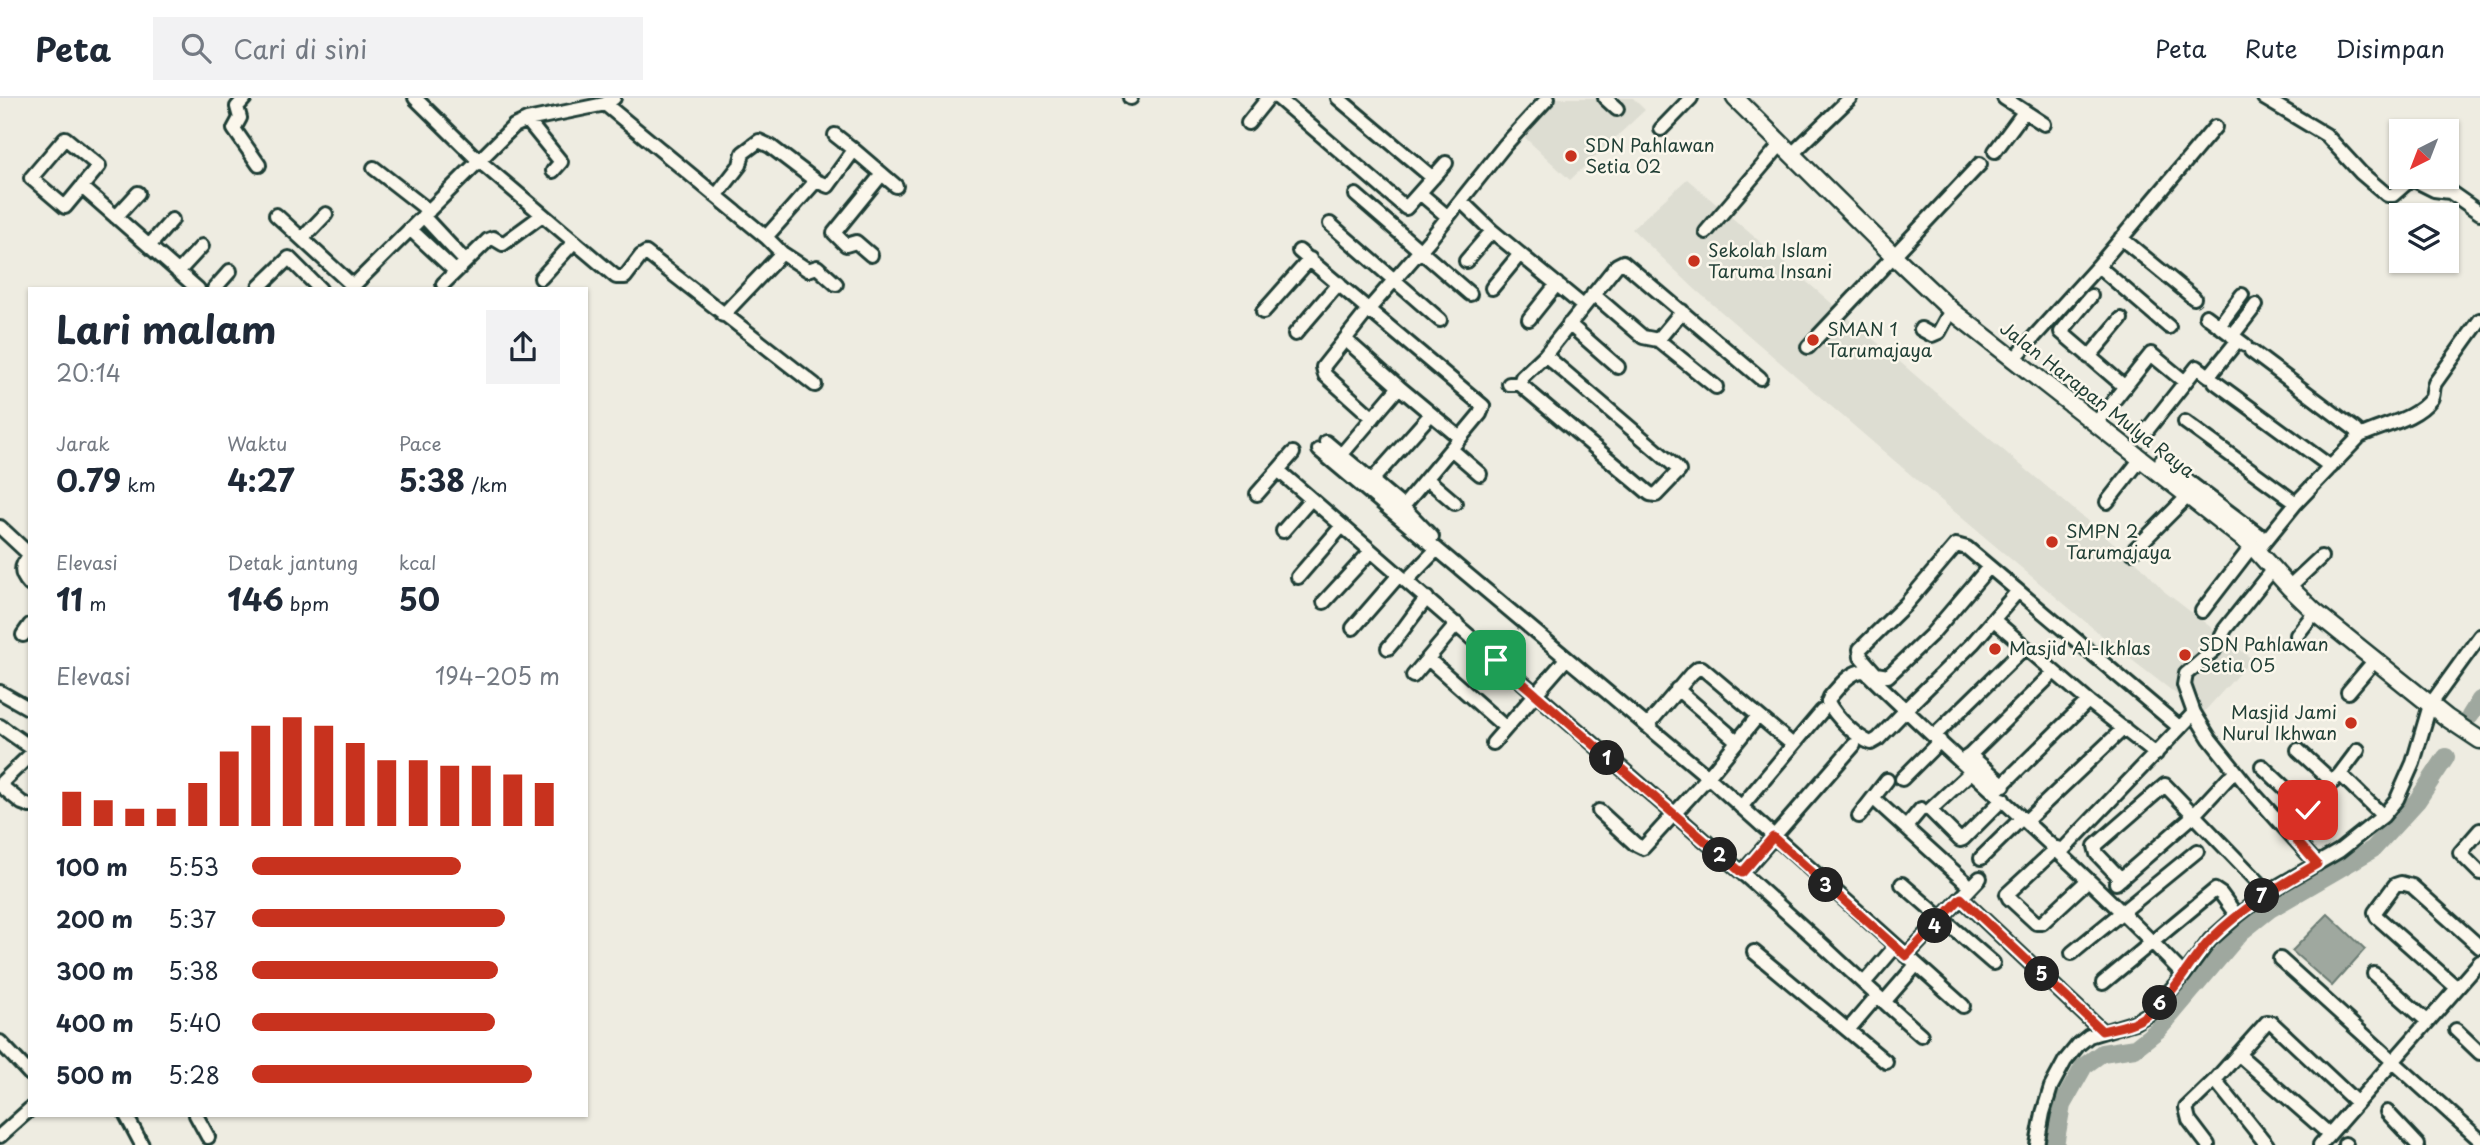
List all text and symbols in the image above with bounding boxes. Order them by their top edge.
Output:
search box [153,17,643,80]
text: Peta [35,23,111,73]
icon: search [177,29,215,67]
text: Cari di sini [233,29,367,68]
text: Peta [2155,30,2207,66]
text: Rute [2245,30,2297,66]
text: Disimpan [2335,30,2445,66]
north arrow [2389,119,2459,189]
map controls [2389,119,2459,273]
place label: SDN Pahlawan Setia 02 [1585,131,1714,179]
marker: SDN Pahlawan Setia 02 [1563,148,1579,164]
button: layers [2389,203,2459,273]
place label: Sekolah Islam Taruma Insani [1708,236,1832,284]
marker: Sekolah Islam Taruma Insani [1686,253,1702,269]
text: Lari malam [56,300,277,357]
button: share [486,310,560,384]
street label: Jalan Harapan Mulya Raya [1995,314,2202,484]
place label: SMAN 1 Tarumajaya [1827,315,1933,363]
marker: SMAN 1 Tarumajaya [1805,332,1821,348]
text: 20:14 [56,355,121,390]
text: Jarak [56,429,110,457]
text: Waktu [227,429,287,457]
text: Pace [399,429,442,457]
text: 0.79 [56,457,121,502]
text: 4:27 [227,457,294,502]
text: 5:38 [399,457,465,502]
text: km [121,470,156,498]
text: /km [465,470,508,498]
place label: SMPN 2 Tarumajaya [2066,517,2172,565]
marker: SMPN 2 Tarumajaya [2044,534,2060,550]
text: Elevasi [56,548,118,576]
text: Detak jantung [227,548,358,576]
text: kcal [399,548,437,576]
text: 11 [56,576,83,621]
text: 146 [227,576,284,621]
text: 50 [399,576,440,621]
text: m [83,589,107,617]
text: bpm [284,589,329,617]
pin [1466,630,1526,690]
place label: SDN Pahlawan Setia 05 [2199,630,2328,678]
place label: Masjid Al-Ikhlas [2009,634,2150,661]
icon: arrive [1477,641,1515,679]
marker: Masjid Al-Ikhlas [1987,641,2003,657]
marker: SDN Pahlawan Setia 05 [2177,647,2193,663]
text: Elevasi [56,658,131,693]
text: 194–205 m [435,658,560,693]
place label: Masjid Jami Nurul Ikhwan [2222,698,2337,746]
marker: Masjid Jami Nurul Ikhwan [2343,715,2359,731]
pin: 1 [1590,740,1624,776]
text: 1 [1602,743,1611,771]
pin [2278,780,2338,840]
icon: check [2289,791,2327,829]
pin: 2 [1702,838,1738,872]
text: 2 [1713,840,1726,868]
text: 100 m [56,849,128,884]
text: 5:53 [168,849,219,884]
pin: 3 [1808,868,1843,902]
text: 3 [1819,870,1832,898]
pin: 7 [2244,878,2280,914]
text: 7 [2256,881,2267,909]
text: 200 m [56,901,133,936]
text: 5:37 [168,901,216,936]
pin: 4 [1918,908,1952,944]
text: 4 [1928,911,1941,939]
text: 300 m [56,953,134,988]
text: 5:38 [168,953,219,988]
pin: 5 [2024,956,2060,992]
text: 5 [2035,959,2048,987]
pin: 6 [2142,986,2178,1020]
text: 6 [2153,988,2166,1016]
text: 400 m [56,1005,134,1040]
text: 5:40 [168,1005,221,1040]
text: 500 m [56,1057,133,1092]
text: 5:28 [168,1057,220,1092]

